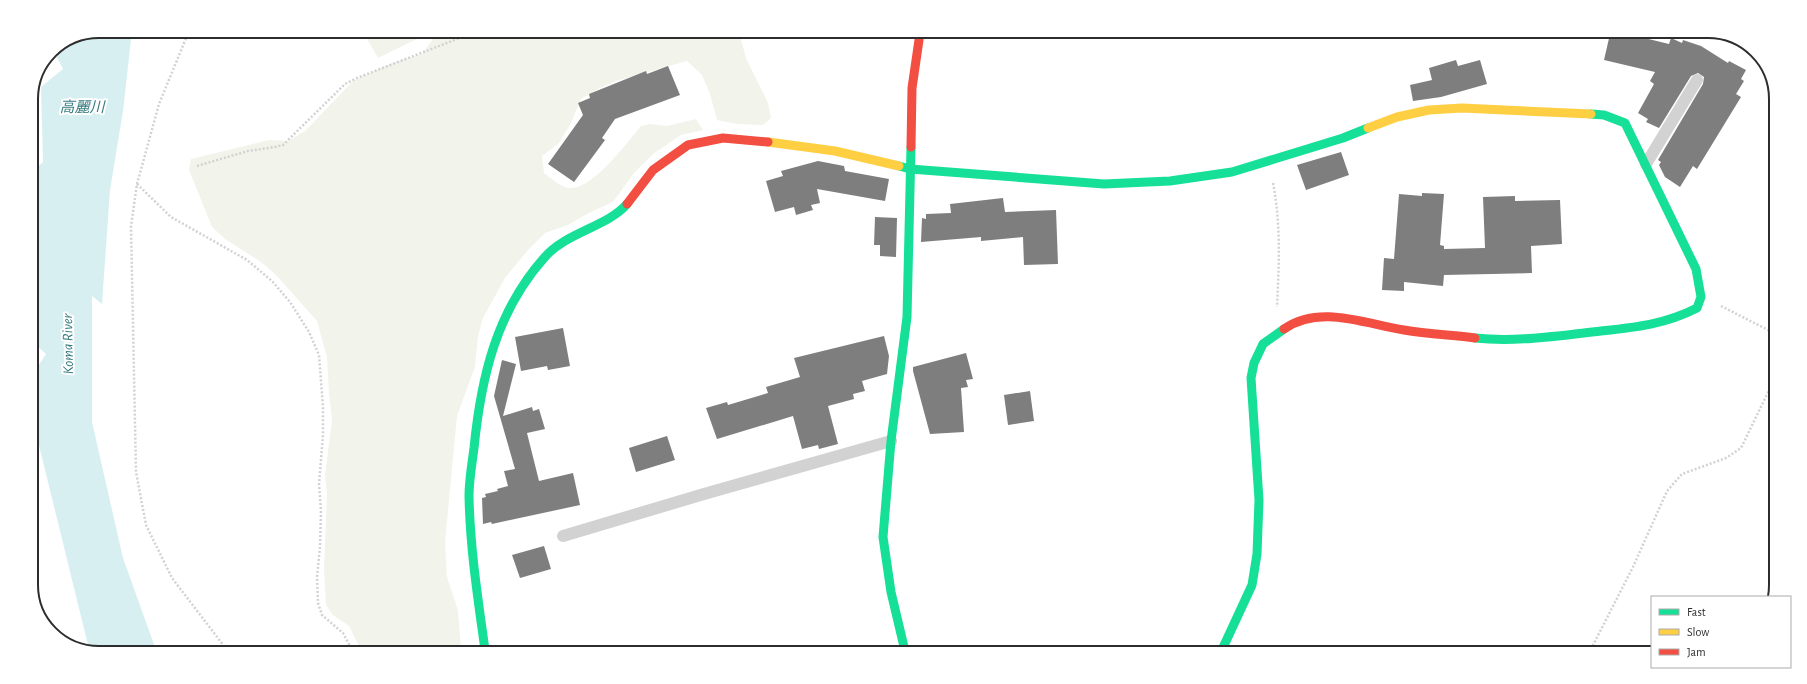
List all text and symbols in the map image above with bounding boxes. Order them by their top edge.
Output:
water label: 高麗川 [59,99,106,115]
water label: Koma River [60,312,76,375]
legend [1651,596,1791,668]
text: Fast [1687,606,1706,618]
text: Slow [1687,626,1709,638]
text: Jam [1687,646,1706,658]

